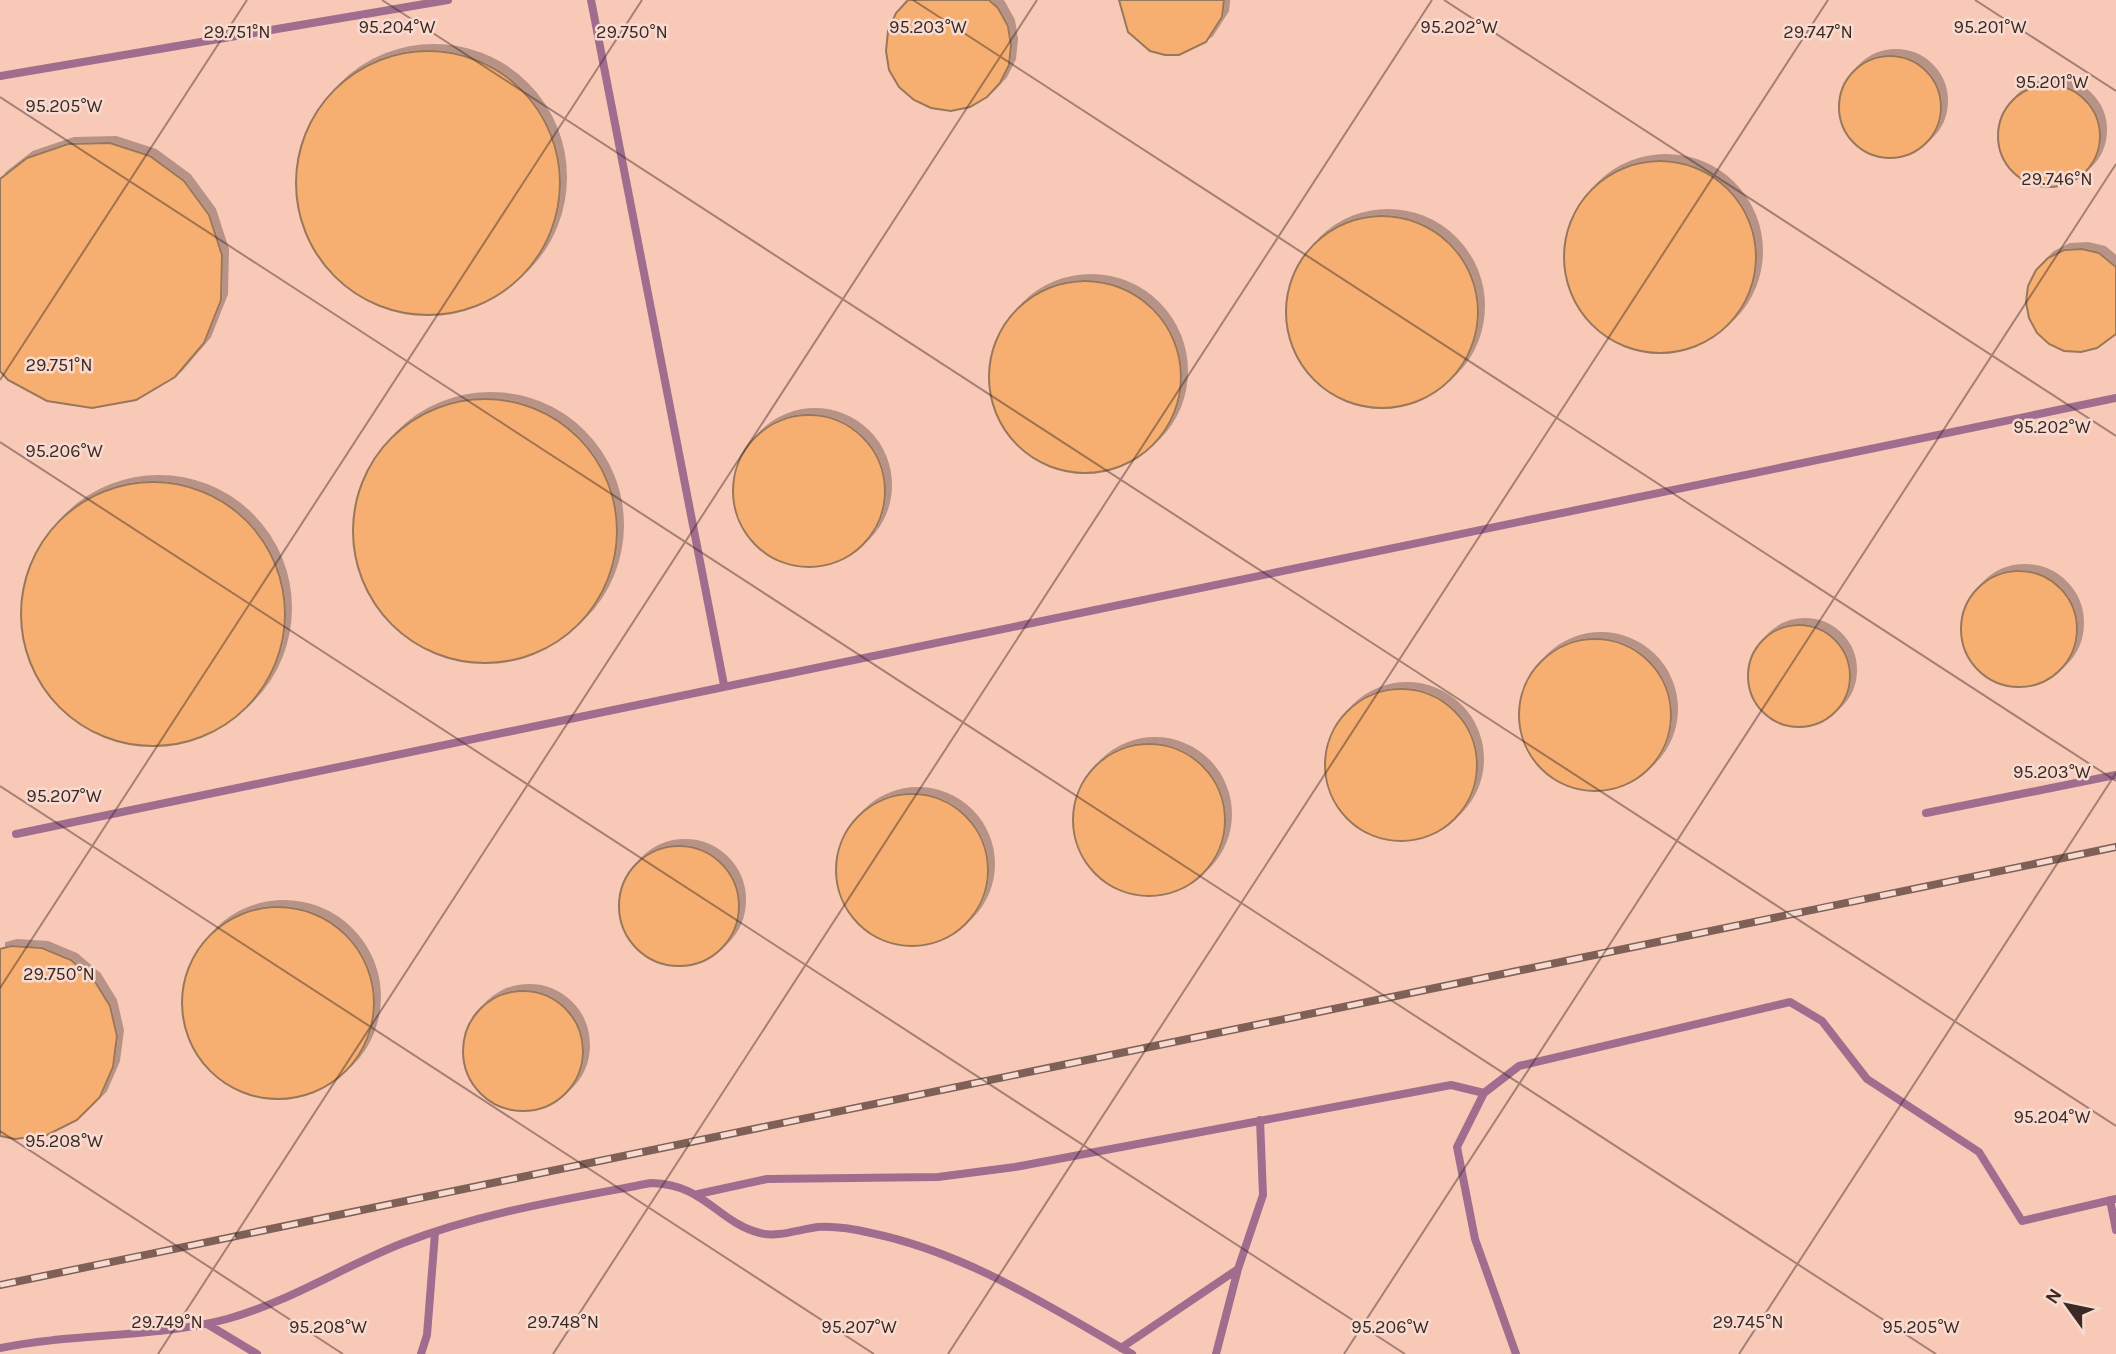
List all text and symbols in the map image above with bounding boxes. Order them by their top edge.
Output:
text: 95.204°W [358,16,436,38]
text: 95.203°W [889,16,967,38]
text: 95.202°W [1420,16,1498,38]
text: 95.201°W [1953,16,2027,38]
text: 29.751°N [203,21,271,43]
text: 29.750°N [596,21,668,43]
text: 29.747°N [1783,21,1853,43]
text: 95.201°W [2015,71,2089,93]
text: 95.205°W [25,95,103,117]
text: 29.746°N [2021,168,2093,190]
text: 29.751°N [25,354,93,376]
text: 95.202°W [2013,416,2091,438]
text: 95.206°W [25,440,103,462]
text: 95.203°W [2013,761,2091,783]
text: 95.207°W [26,785,102,807]
text: 29.750°N [23,963,95,985]
text: 95.204°W [2013,1106,2091,1128]
text: 95.208°W [25,1130,103,1152]
north arrow [2032,1270,2102,1340]
text: N [2041,1285,2067,1308]
text: 29.749°N [131,1311,203,1333]
text: 29.748°N [527,1311,599,1333]
text: 29.745°N [1712,1311,1784,1333]
text: 95.208°W [289,1316,367,1338]
text: 95.207°W [821,1316,897,1338]
text: 95.206°W [1351,1316,1429,1338]
text: 95.205°W [1882,1316,1960,1338]

